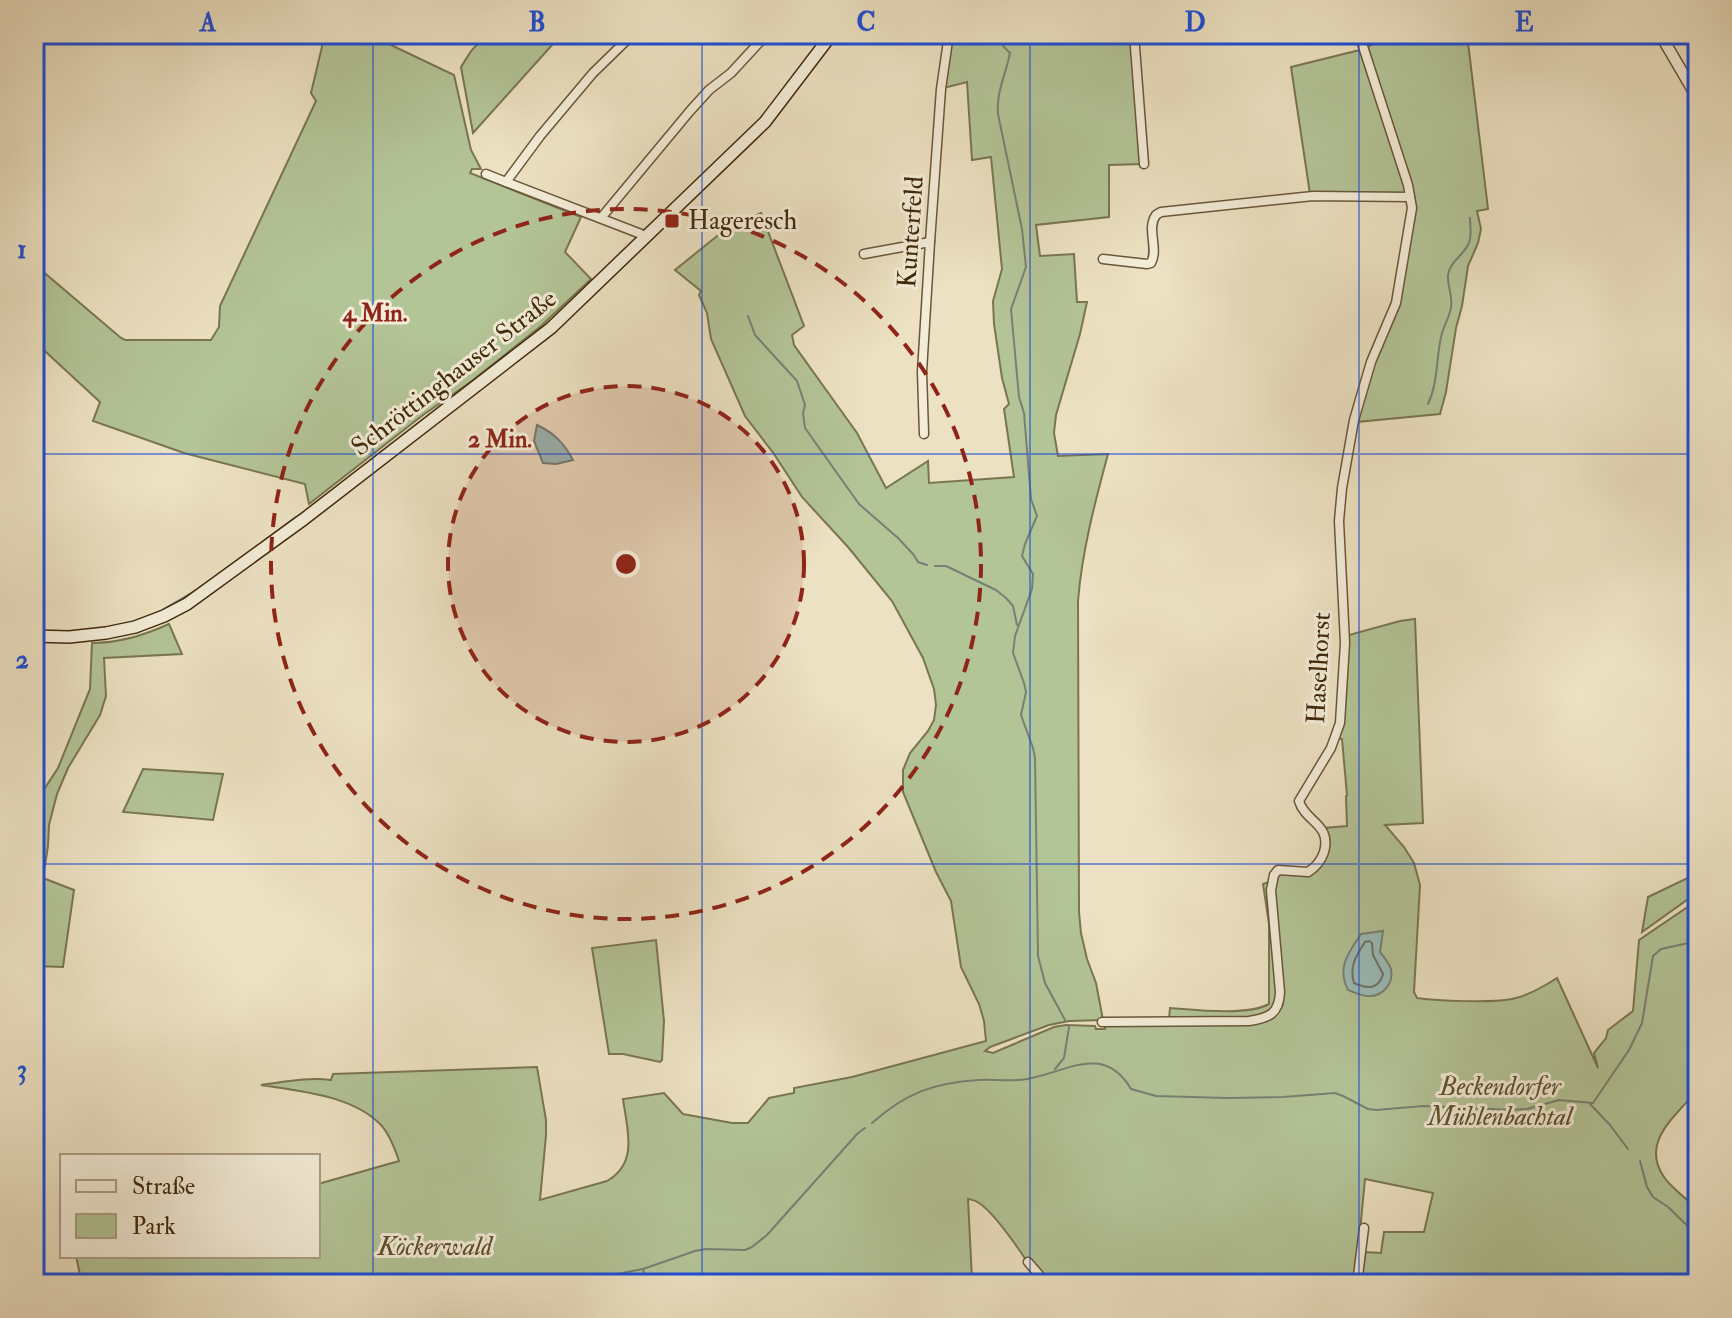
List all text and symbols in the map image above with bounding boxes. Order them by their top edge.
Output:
text: A [199,7,217,39]
text: B [528,7,546,39]
text: C [856,7,876,39]
text: D [1184,7,1206,39]
text: E [1515,7,1534,39]
street label: Kunterfeld [891,175,931,289]
place label: Hageresch [688,205,798,237]
marker: Hageresch [663,212,681,230]
text: 1 [17,234,27,266]
street label: Schröttinghauser Straße [345,283,563,463]
text: 4 Min. [342,298,408,329]
text: 2 Min. [468,424,532,455]
centre of rings [612,550,640,578]
street label: Haselhorst [1300,611,1338,725]
text: 2 [15,644,29,676]
text: 3 [17,1054,27,1086]
park label: Beckendorfer Mühlenbachtal [1426,1071,1574,1133]
legend [60,1154,320,1258]
text: Straße [132,1171,195,1202]
text: Park [132,1211,176,1242]
park label: Köckerwald [376,1231,494,1263]

